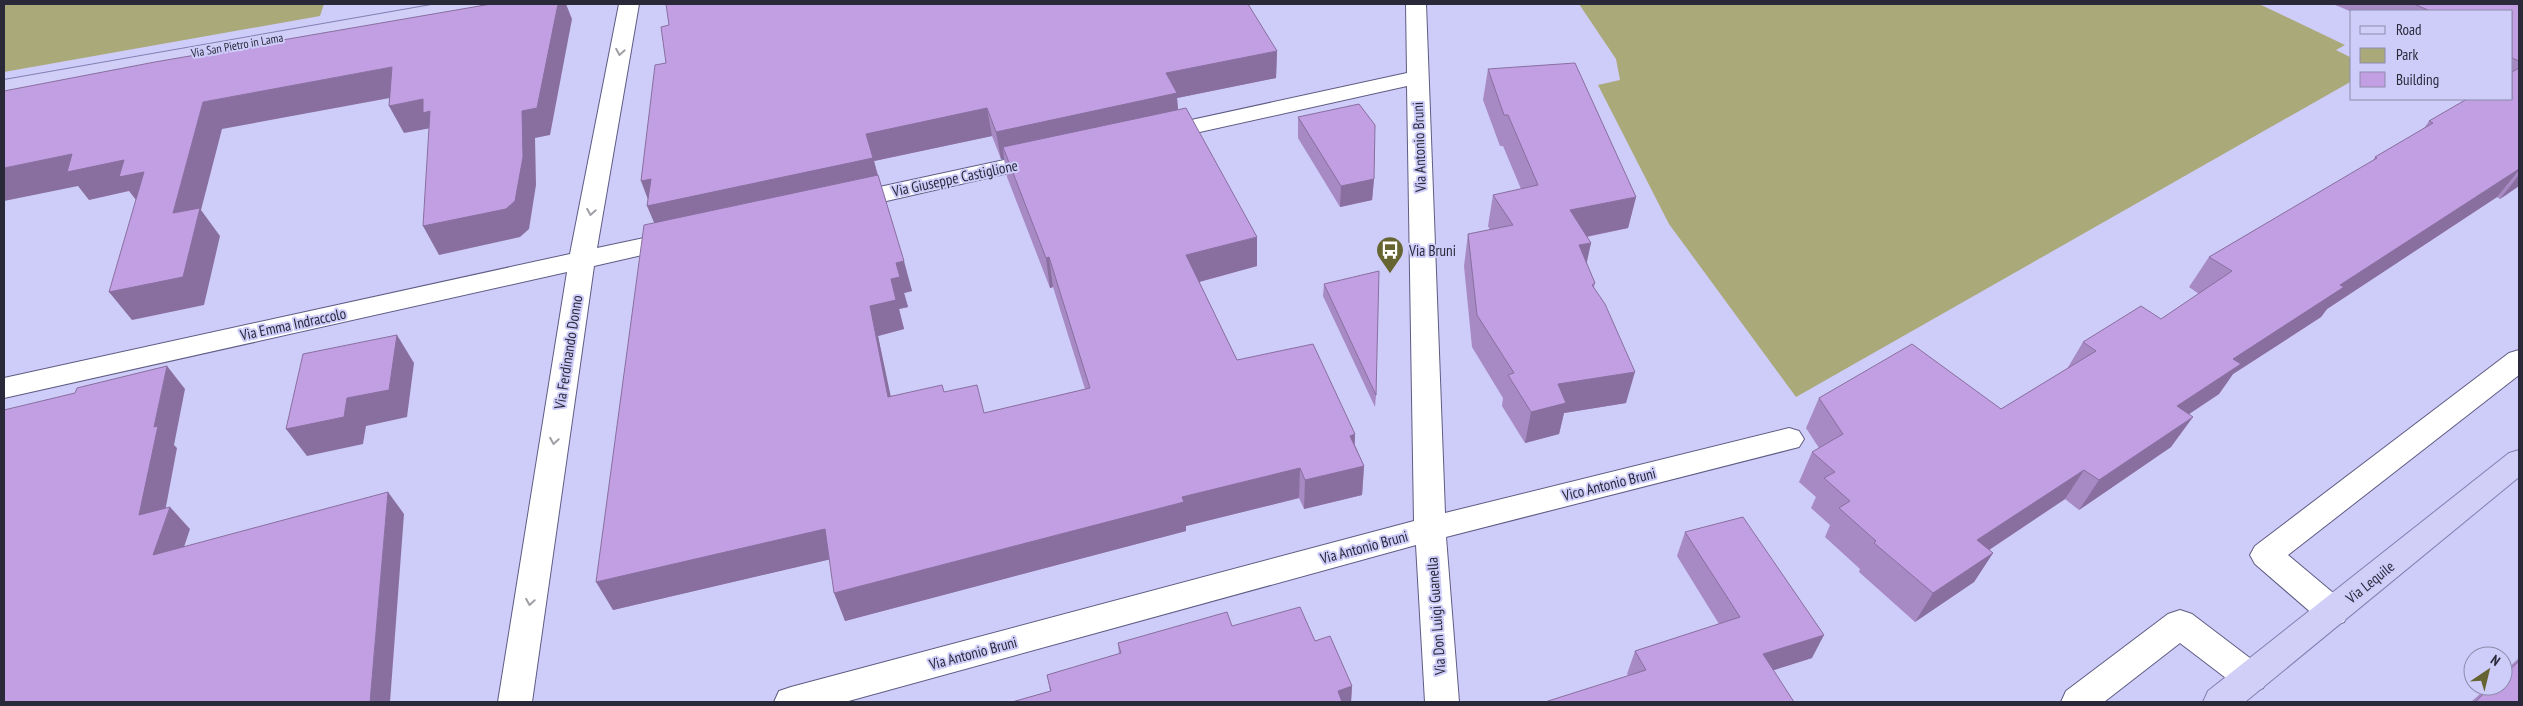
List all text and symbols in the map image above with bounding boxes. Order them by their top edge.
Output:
legend [2350,10,2513,100]
text: Road [2396,20,2422,39]
street label: Via San Pietro in Lama [189,29,284,61]
text: Park [2396,45,2418,64]
one-way arrow [616,47,626,56]
text: Building [2396,70,2439,89]
street label: Via Antonio Bruni [1408,102,1430,193]
street label: Via Giuseppe Castiglione [890,155,1020,201]
one-way arrow [586,207,596,216]
bus stop icon: Via Bruni [1375,235,1405,274]
place label: Via Bruni [1408,241,1456,260]
street label: Via Ferdinando Donno [549,294,586,411]
street label: Via Emma Indraccolo [237,303,348,345]
one-way arrow [550,437,560,445]
street label: Vico Antonio Bruni [1559,463,1658,505]
street label: Via Antonio Bruni [1317,526,1410,568]
street label: Via Don Luigi Guanella [1422,557,1450,676]
street label: Via Lequile [2341,557,2398,608]
one-way arrow [525,598,536,606]
street label: Via Antonio Bruni [926,632,1019,674]
north arrow [2463,646,2513,696]
text: N [2487,651,2504,670]

